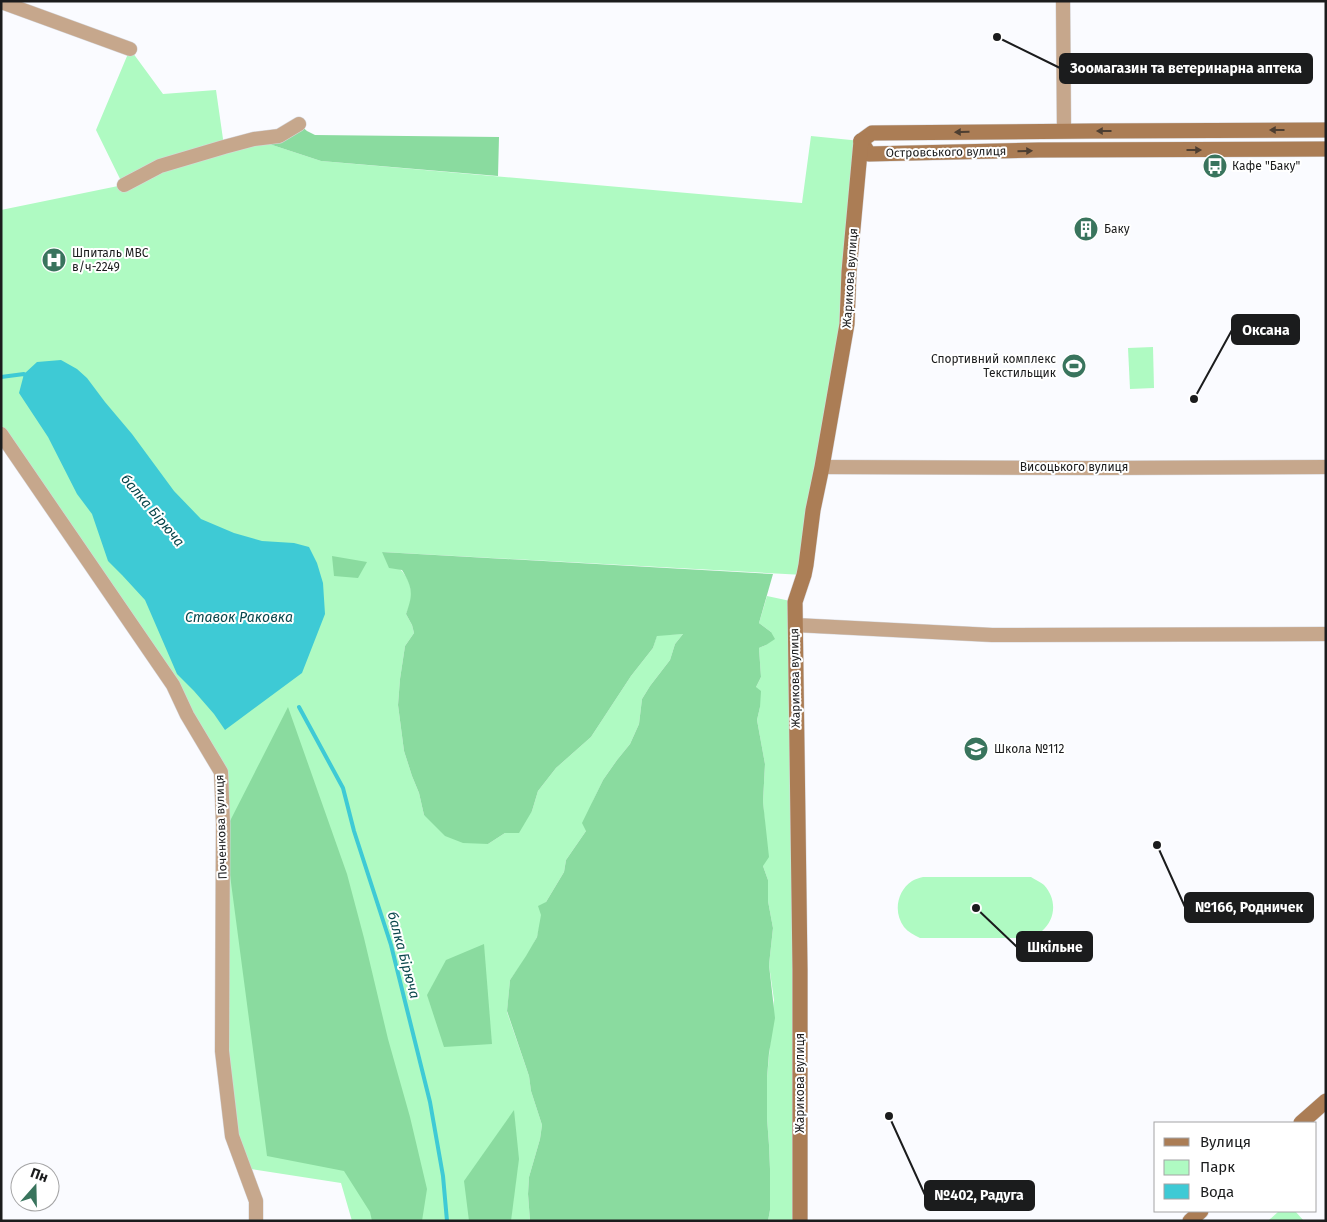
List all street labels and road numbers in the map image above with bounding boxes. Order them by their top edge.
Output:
street label: Островського вулиця [886,144,1006,160]
street label: Жарикова вулиця [840,228,860,328]
street label: Висоцького вулиця [1020,460,1128,474]
street label: Жарикова вулиця [787,628,803,728]
street label: Поченкова вулиця [212,774,230,880]
street label: Жарикова вулиця [793,1033,807,1133]

